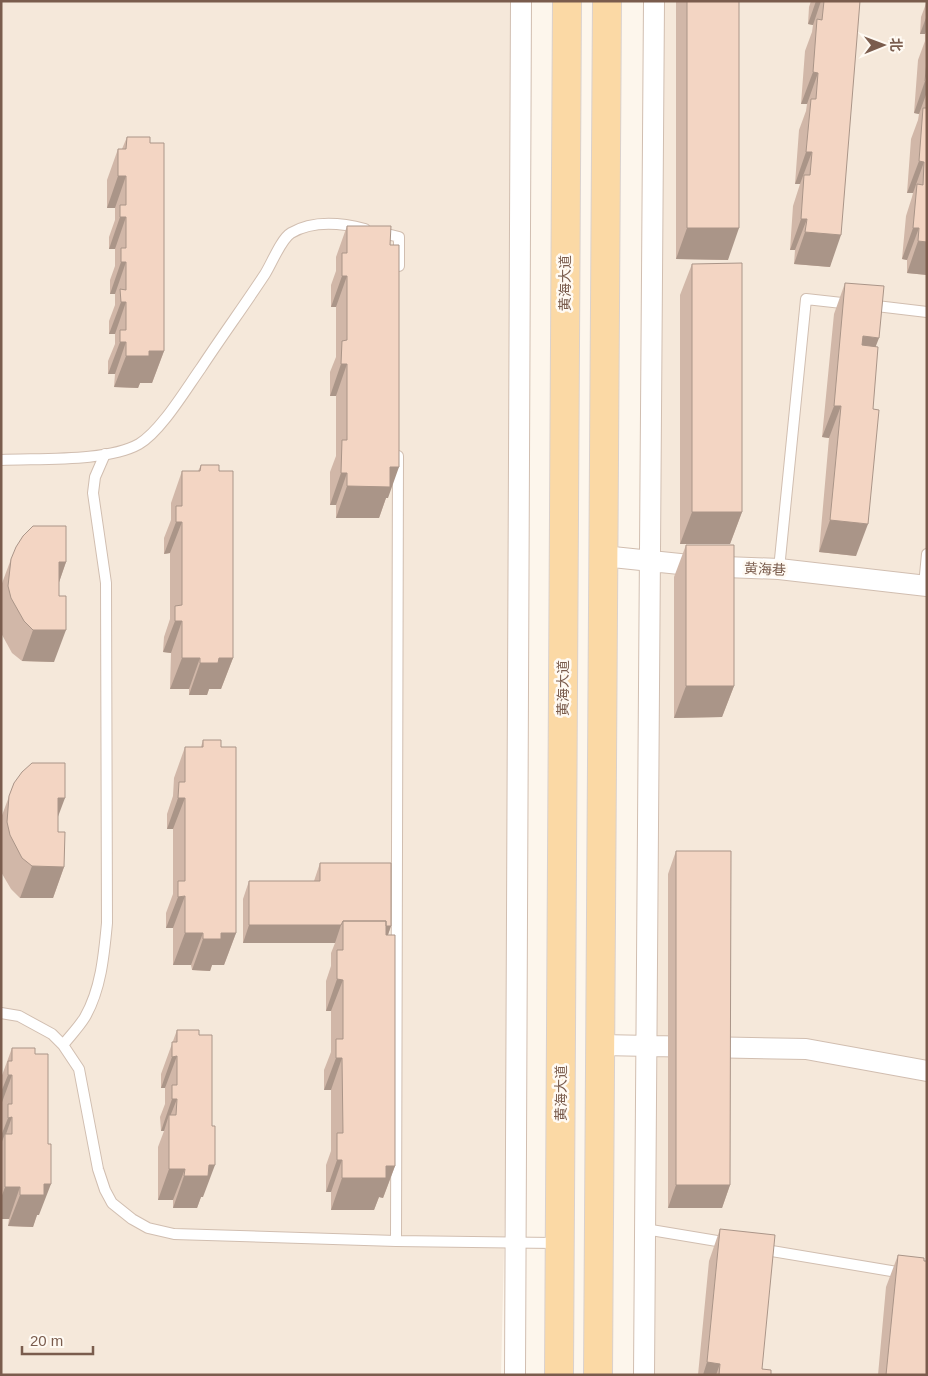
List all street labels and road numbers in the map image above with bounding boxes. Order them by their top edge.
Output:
street label: 黄海大道 [557,255,573,311]
street label: 黄海巷 [744,560,786,578]
street label: 黄海大道 [555,660,571,716]
street label: 黄海大道 [553,1065,569,1121]

